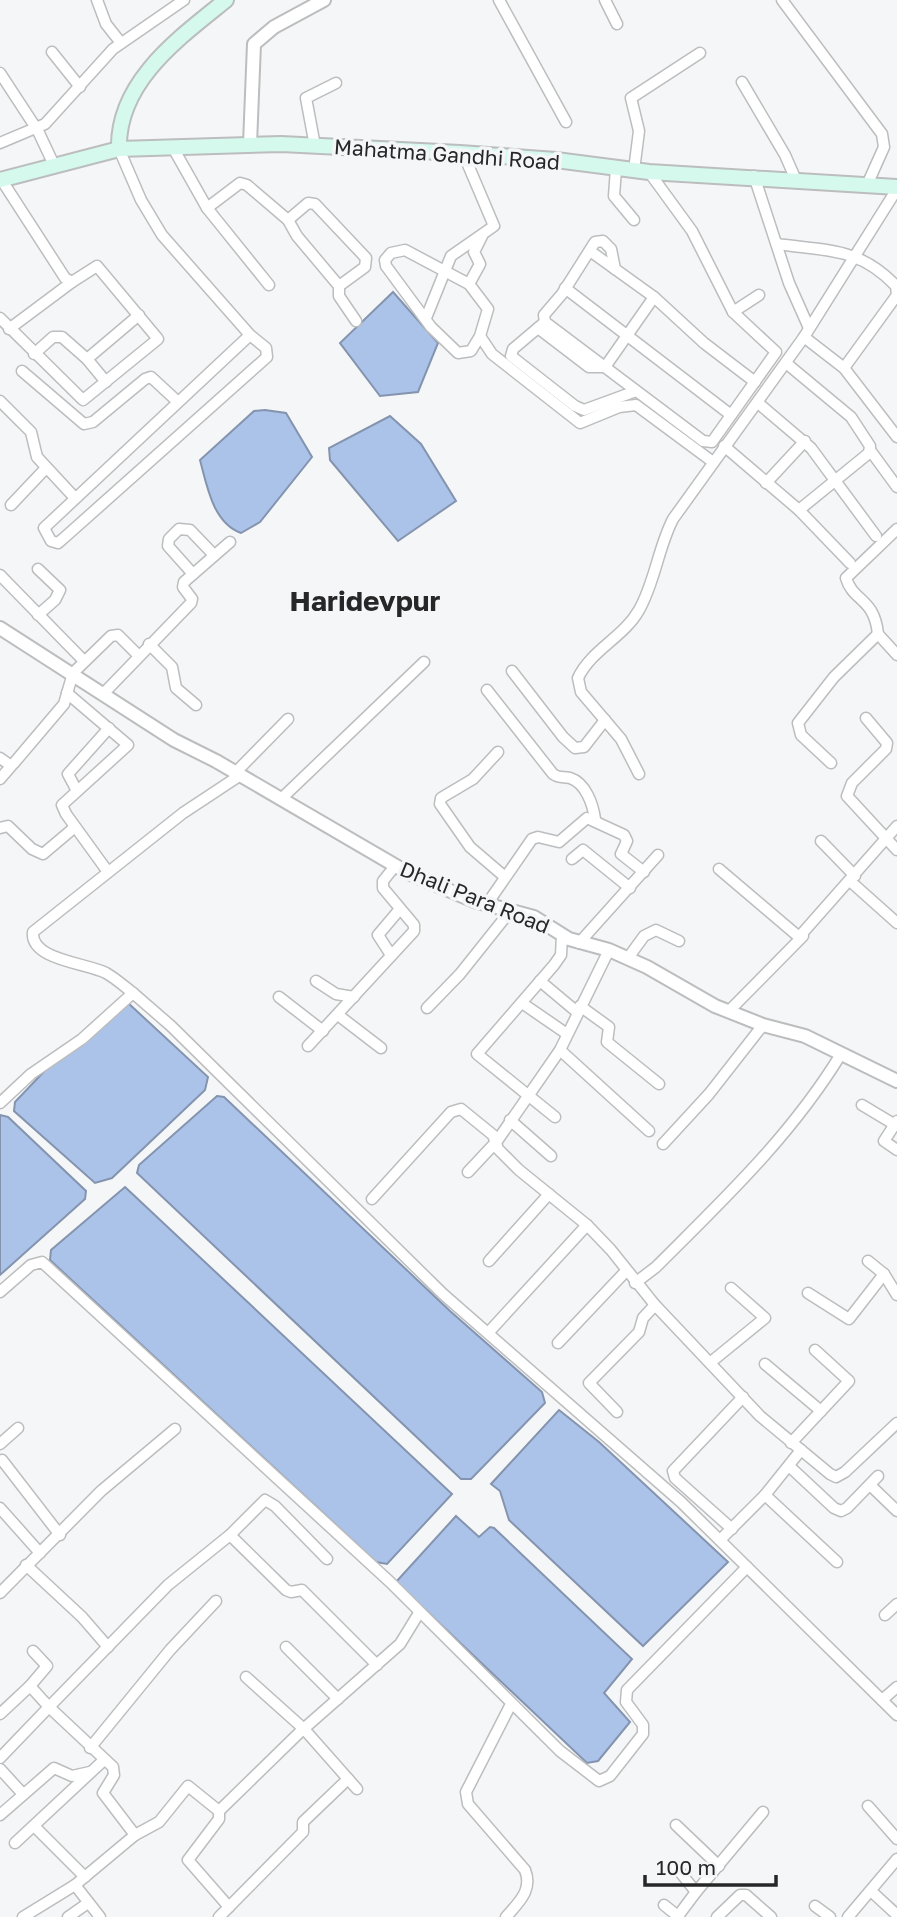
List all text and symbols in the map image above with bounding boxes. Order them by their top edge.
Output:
street label: Mahatma Gandhi Road [333,133,561,175]
district label: Haridevpur [290,584,441,617]
street label: Dhali Para Road [396,855,554,939]
scale bar [645,1843,776,1887]
text: 100 m [656,1854,716,1880]

